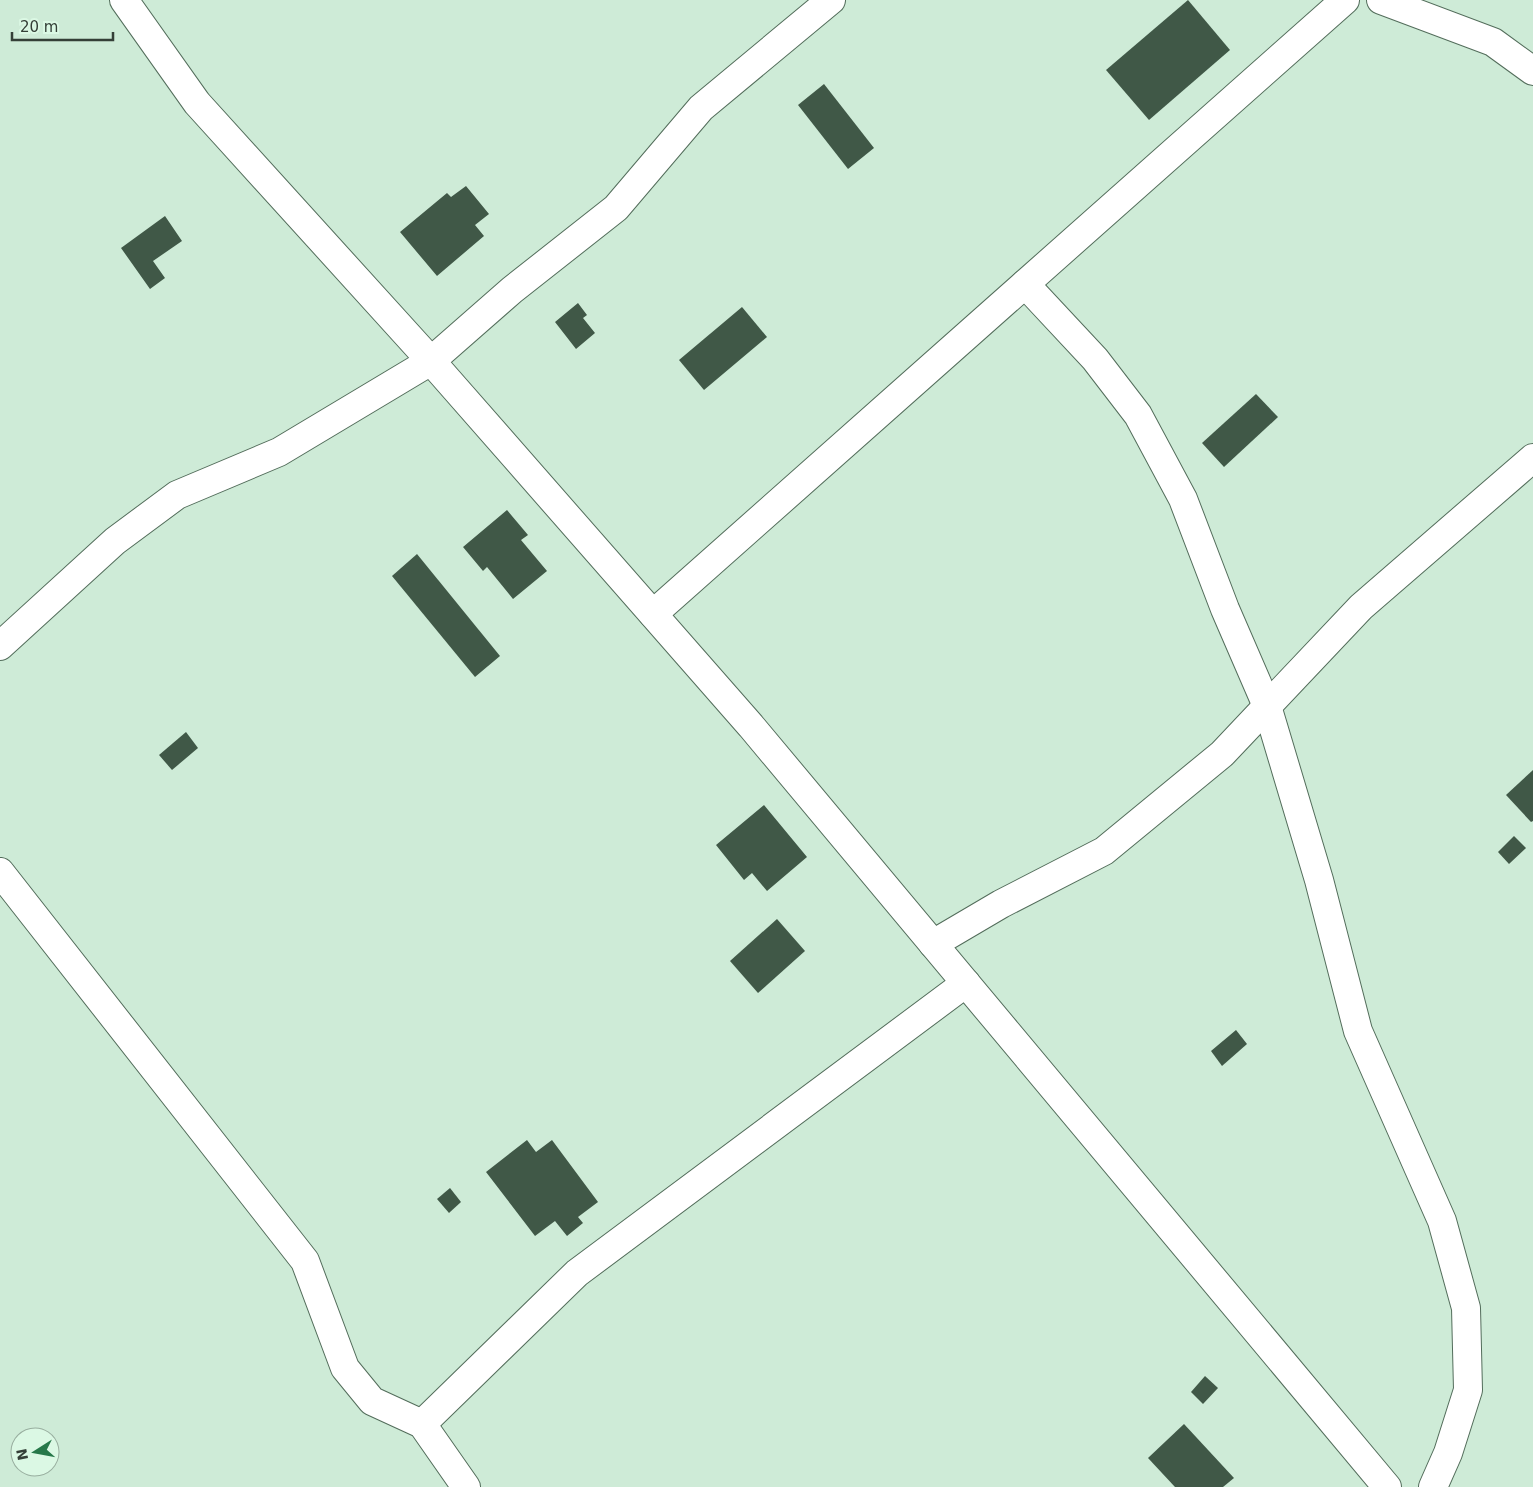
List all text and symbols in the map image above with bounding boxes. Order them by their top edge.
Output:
scale bar [12,10,114,42]
text: 20 m [20,18,58,36]
north arrow [10,1427,60,1477]
text: N [13,1447,31,1462]

